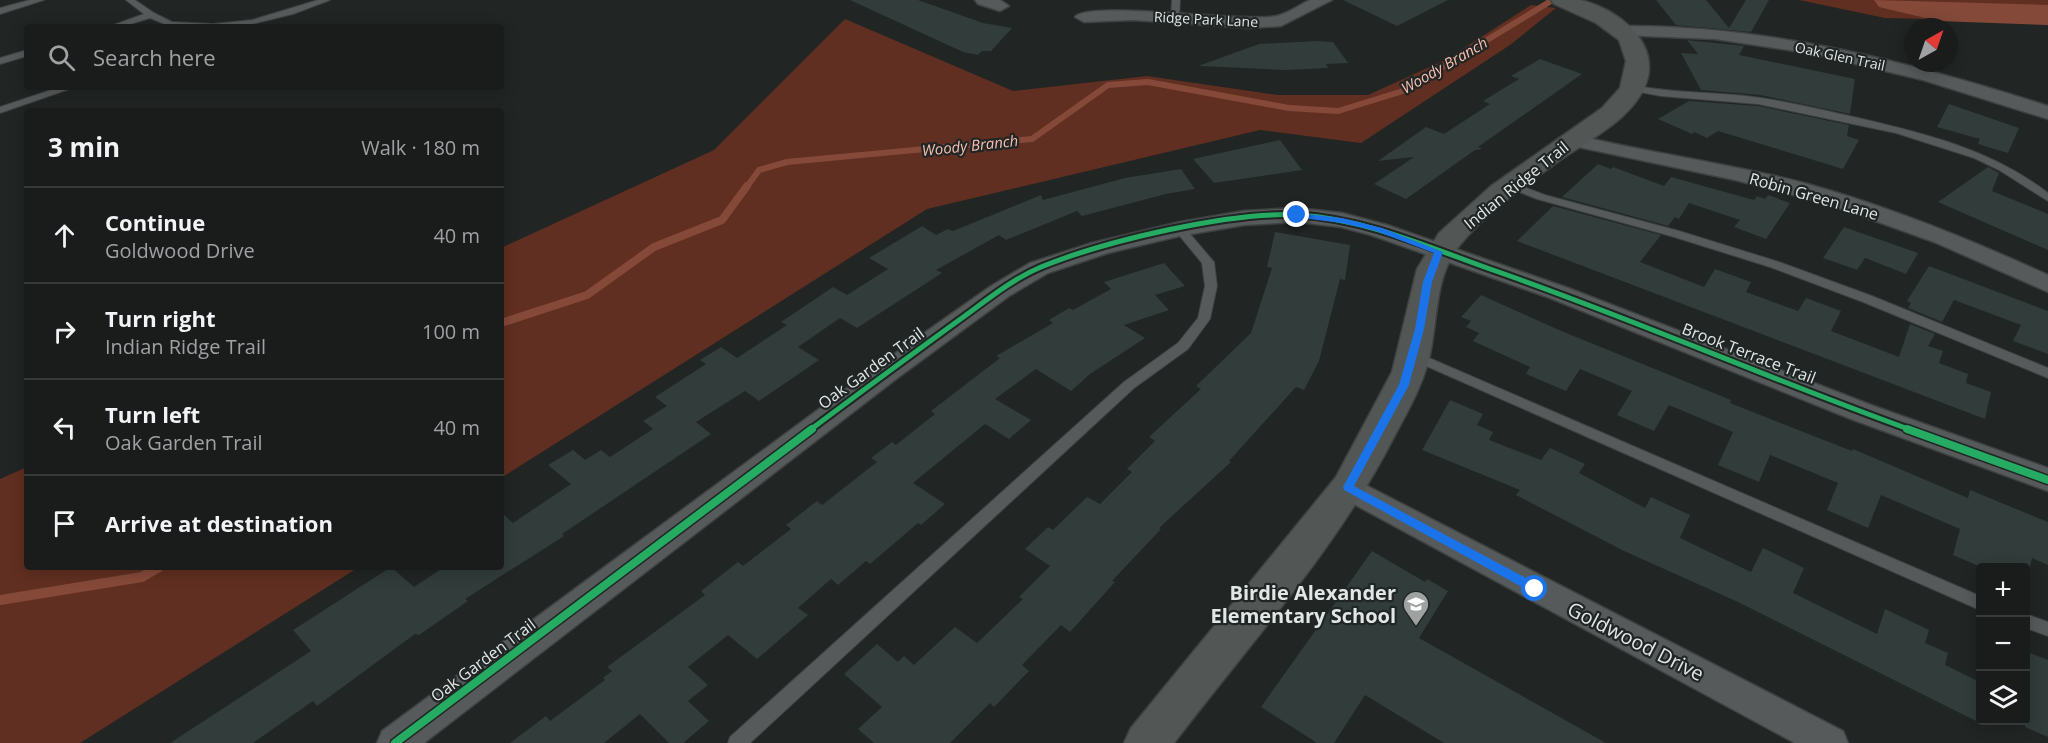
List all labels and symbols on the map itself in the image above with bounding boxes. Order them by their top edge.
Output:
street label: Ridge Park Lane [1153,7,1259,31]
north arrow [1904,18,1958,72]
water label: Woody Branch [1397,32,1491,98]
street label: Oak Glen Trail [1793,37,1887,75]
water label: Woody Branch [921,130,1019,160]
street label: Indian Ridge Trail [1459,136,1573,234]
street label: Robin Green Lane [1747,167,1881,225]
route end [1283,201,1309,227]
street label: Brook Terrace Trail [1679,317,1819,389]
street label: Oak Garden Trail [814,322,928,414]
route start [1521,575,1547,601]
place label: Birdie Alexander Elementary School [1211,579,1396,629]
school or university icon: Birdie Alexander Elementary School [1401,589,1431,627]
street label: Goldwood Drive [1563,595,1709,687]
street label: Oak Garden Trail [426,613,540,707]

